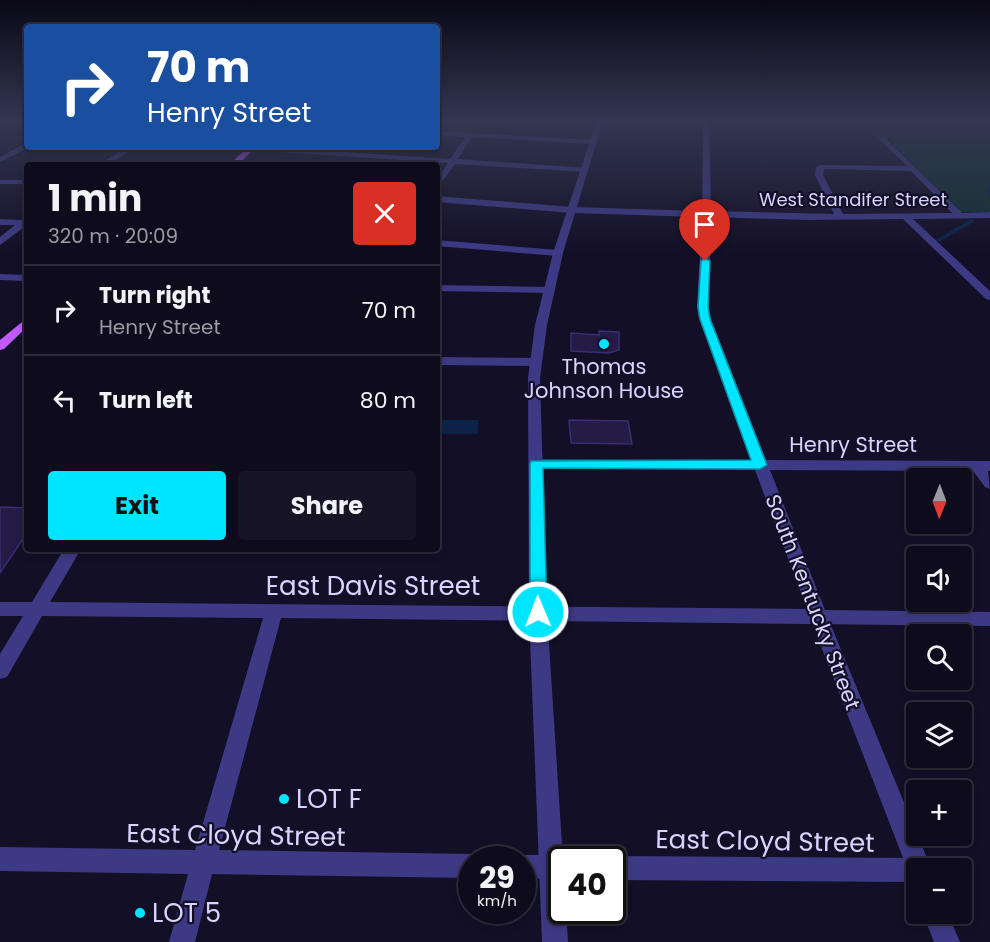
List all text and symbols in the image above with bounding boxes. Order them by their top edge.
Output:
text: 70 m [147,38,250,97]
icon: right [48,48,126,126]
text: Henry Street [147,94,311,131]
text: 1 min [48,173,142,224]
button: close [353,182,416,245]
street label: West Standifer Street [759,187,947,212]
pin [679,199,730,261]
icon: arrive [688,208,721,241]
text: 320 m · 20:09 [48,222,178,250]
text: Turn right [99,280,210,311]
icon: right [48,294,81,327]
text: 70 m [362,295,416,326]
text: Henry Street [99,313,221,341]
marker: Thomas Johnson House [597,337,611,351]
place label: Thomas Johnson House [524,352,684,405]
icon: left [48,384,81,417]
text: Turn left [99,385,193,416]
text: 80 m [360,385,416,416]
street label: Henry Street [789,430,917,459]
north arrow [906,468,972,534]
map controls [906,468,972,924]
button: Exit [48,471,226,540]
button: Share [238,471,416,540]
street label: South Kentucky Street [759,490,867,714]
button: sound [906,546,972,612]
street label: East Davis Street [266,568,480,604]
position arrow [506,580,570,644]
button: search [906,624,972,690]
button: layers [906,702,972,768]
button: + [906,780,972,846]
place label: LOT F [296,781,362,817]
marker: LOT F [277,792,291,806]
street label: East Cloyd Street [126,815,346,855]
street label: East Cloyd Street [655,821,875,861]
speed limit sign: 40 [548,846,626,924]
text: 29 [479,856,515,899]
button: − [906,858,972,924]
text: km/h [477,890,517,911]
place label: LOT 5 [152,895,221,931]
marker: LOT 5 [133,906,147,920]

